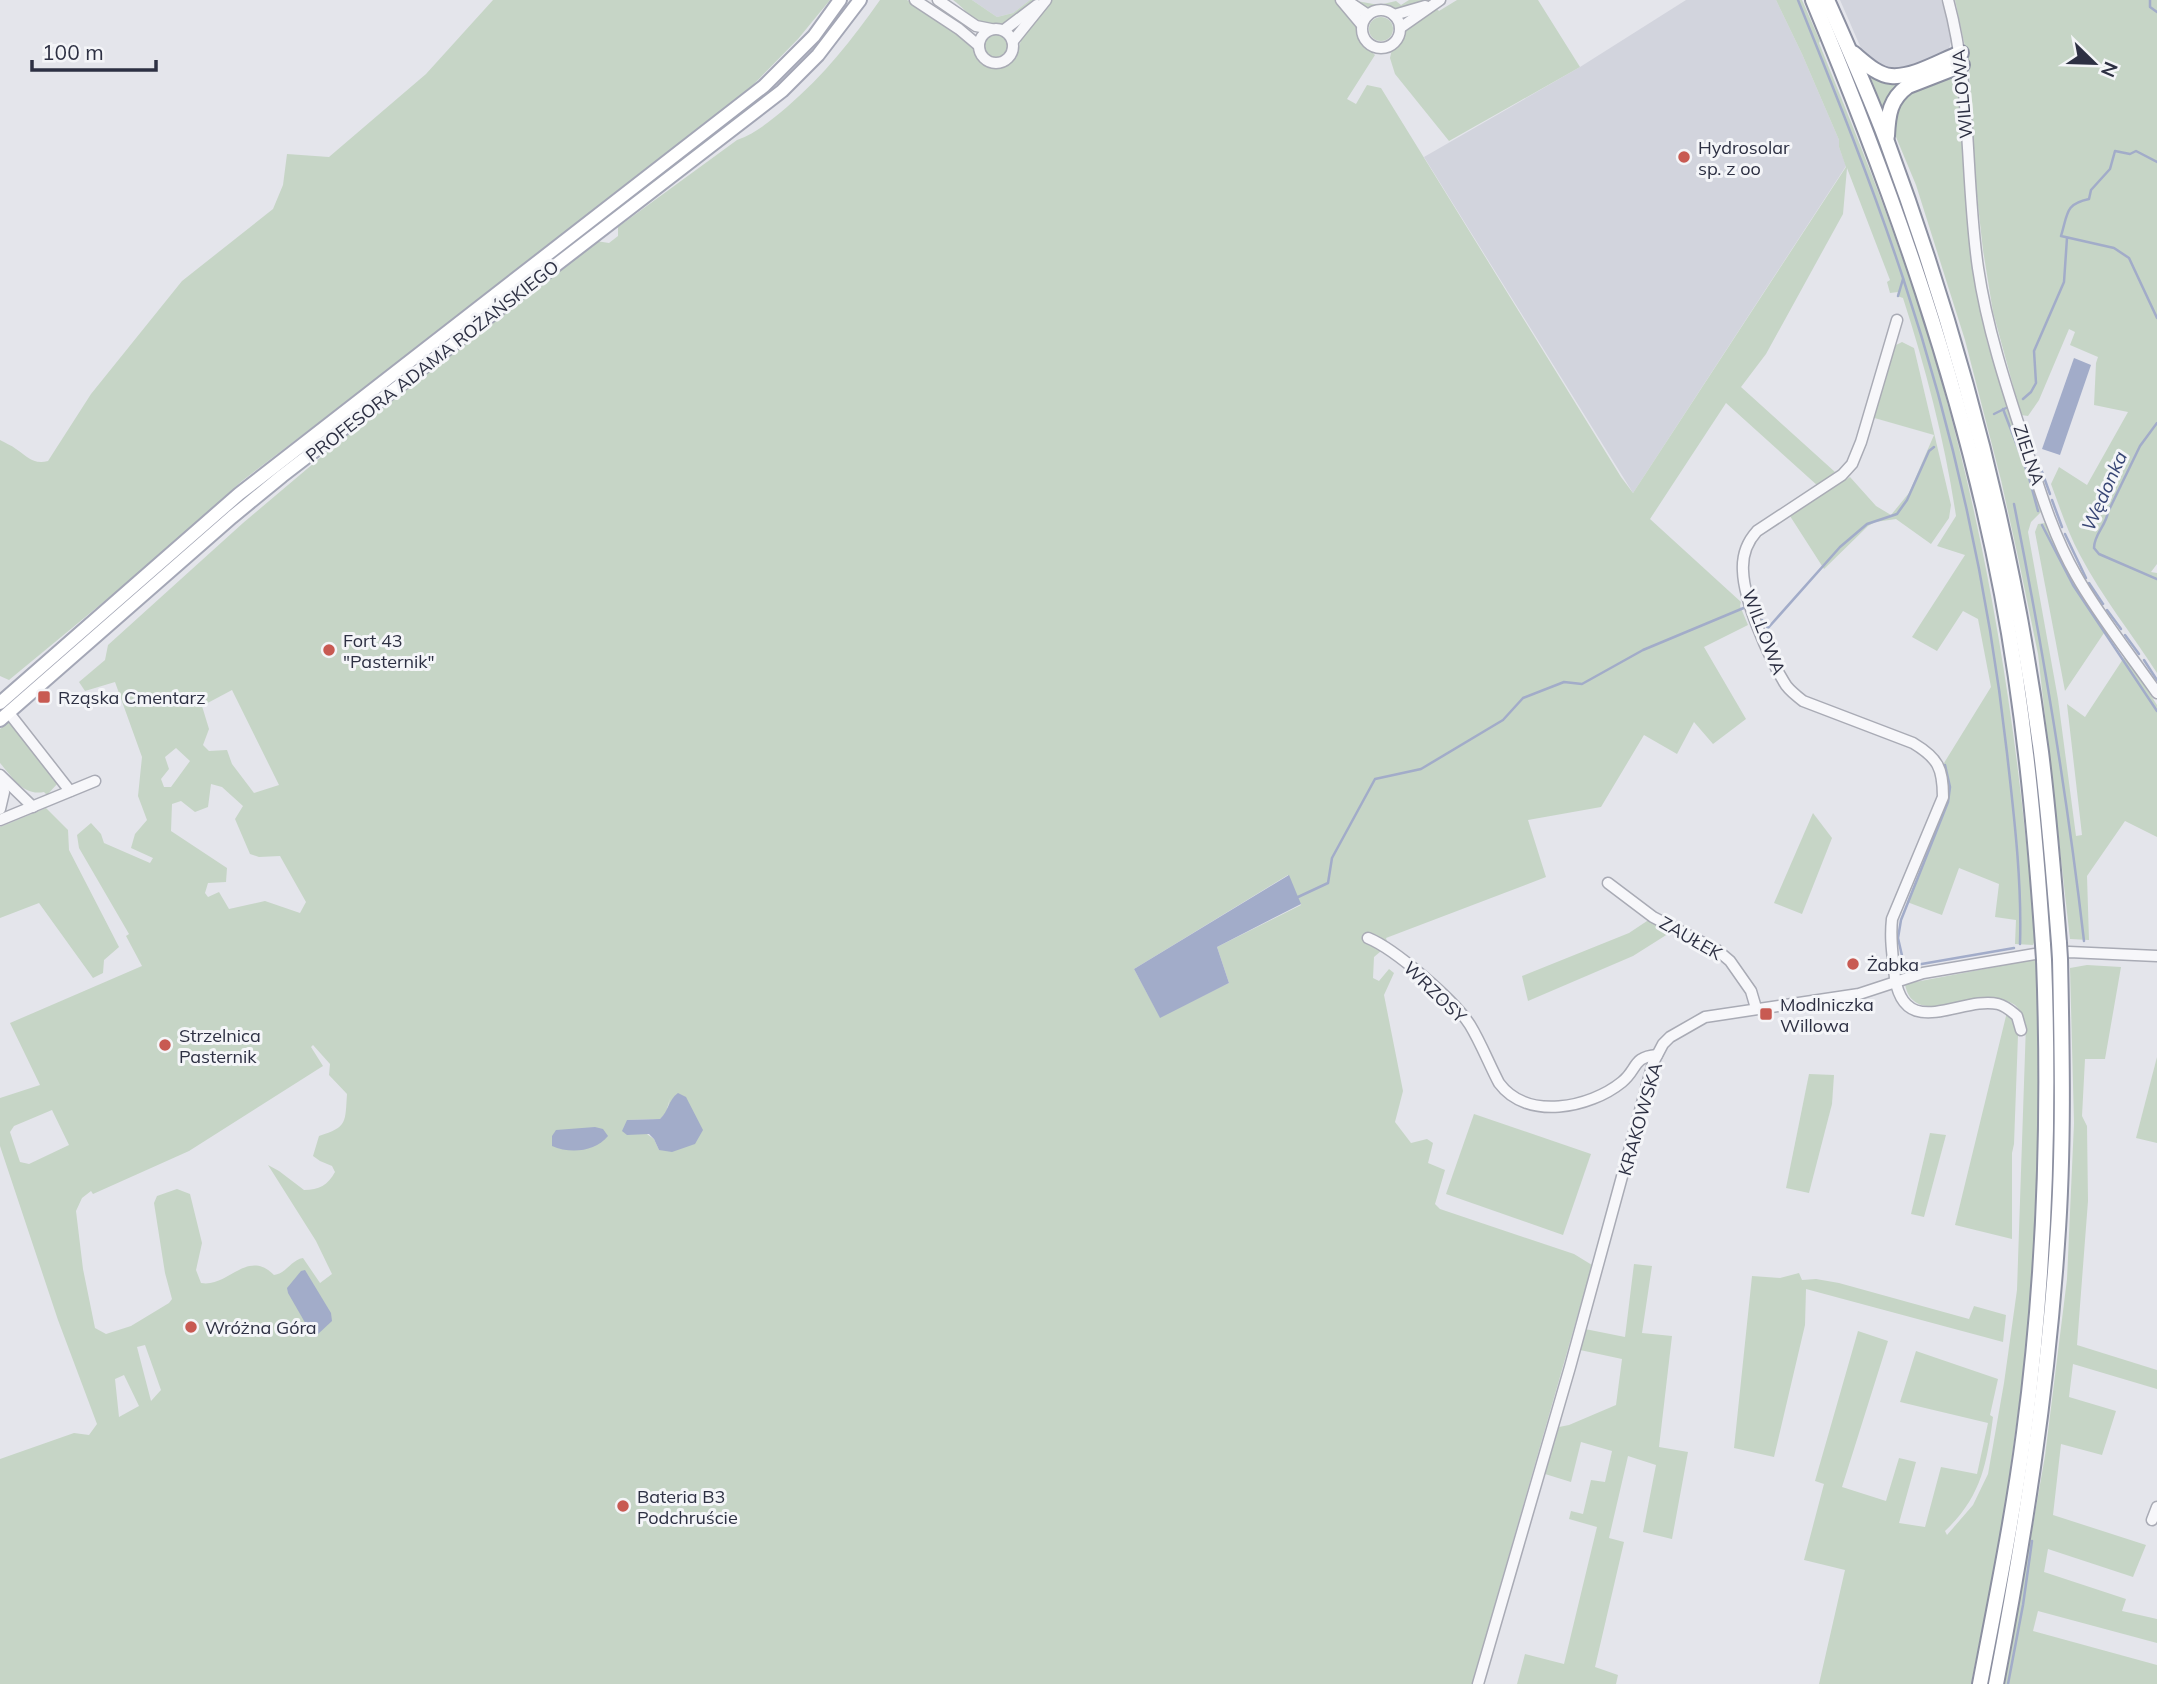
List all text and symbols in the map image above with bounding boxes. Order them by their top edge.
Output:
scale bar [32,28,156,72]
north arrow [2059,28,2129,98]
text: 100 m [42,39,104,65]
street label: WILLOWA [1947,48,1977,140]
text: N [2096,58,2123,81]
place label: Hydrosolar sp. z oo [1698,136,1790,180]
marker: Hydrosolar sp. z oo [1676,149,1692,165]
street label: PROFESORA ADAMA ROŻAŃSKIEGO [301,255,563,467]
street label: ZIELNA [2008,422,2050,488]
water label: Wędonka [2076,447,2132,535]
street label: WILLOWA [1737,586,1791,678]
place label: Fort 43 "Pasternik" [343,629,435,673]
marker: Fort 43 "Pasternik" [321,642,337,658]
place label: Rząska Cmentarz [58,686,206,709]
marker: Rząska Cmentarz [36,689,52,705]
street label: ZAUŁEK [1656,911,1727,965]
place label: Żabka [1867,953,1919,976]
street label: WRZOSY [1399,956,1472,1028]
marker: Żabka [1845,956,1861,972]
place label: Modlniczka Willowa [1780,993,1874,1037]
marker: Modlniczka Willowa [1758,1006,1774,1022]
place label: Strzelnica Pasternik [179,1024,261,1068]
marker: Strzelnica Pasternik [157,1037,173,1053]
street label: KRAKOWSKA [1613,1060,1667,1178]
place label: Wróżna Góra [205,1316,317,1339]
marker: Wróżna Góra [183,1319,199,1335]
place label: Bateria B3 Podchruście [637,1485,738,1529]
marker: Bateria B3 Podchruście [615,1498,631,1514]

